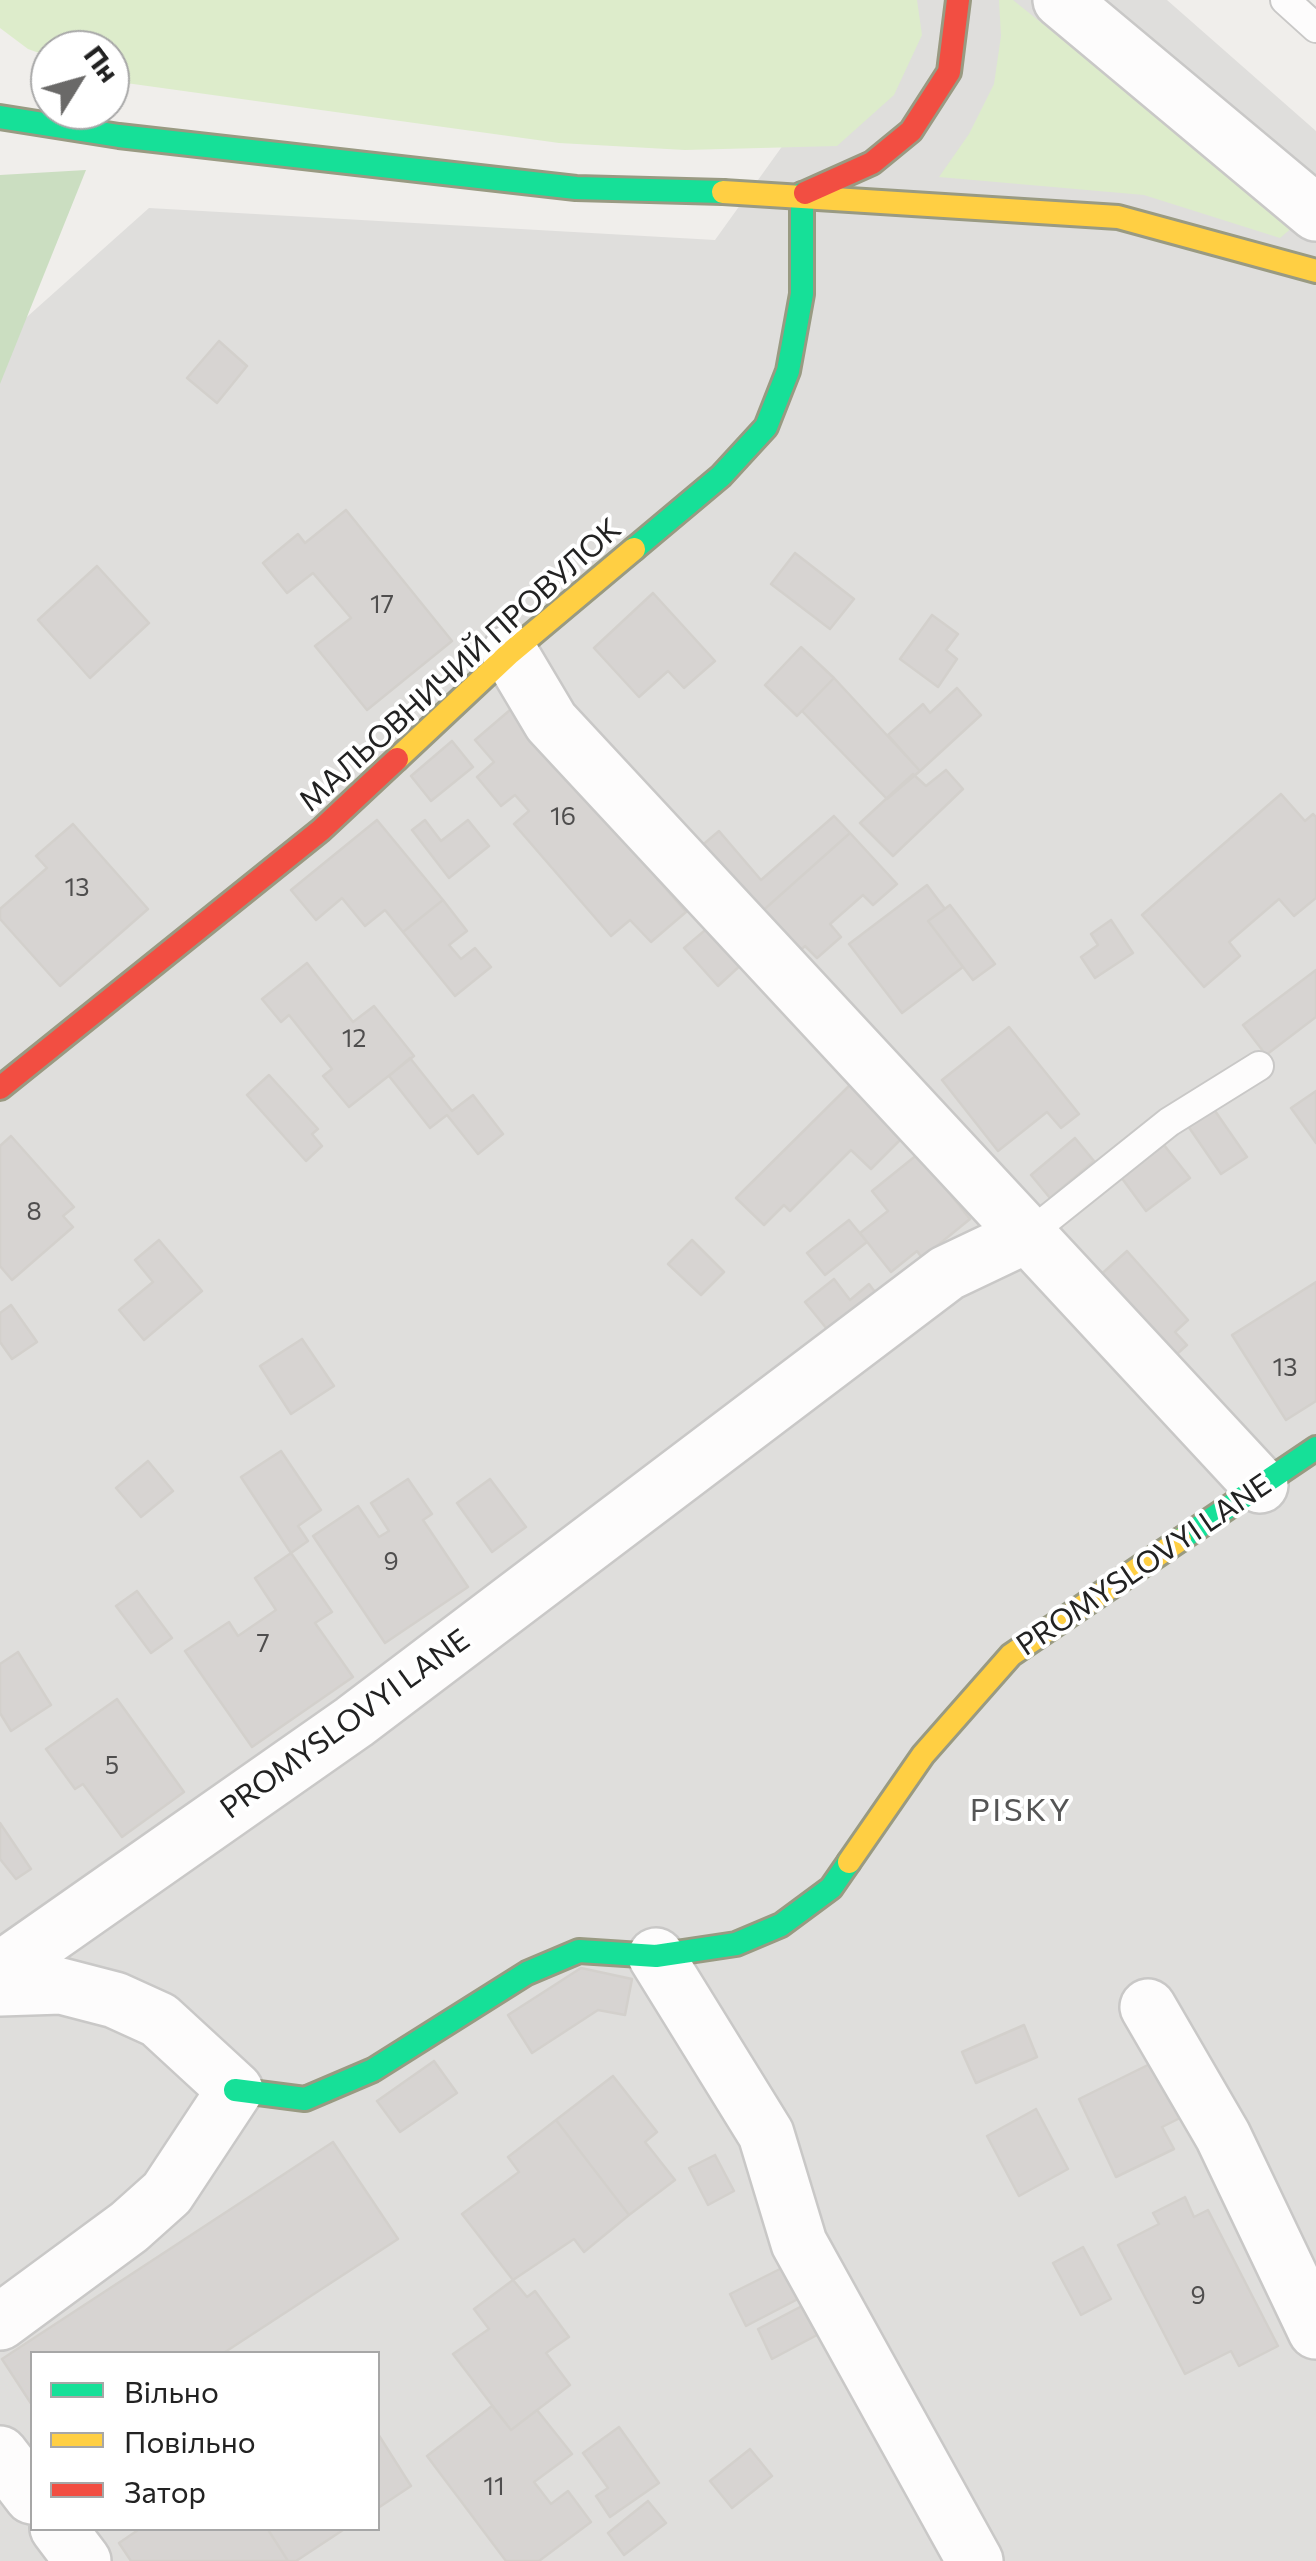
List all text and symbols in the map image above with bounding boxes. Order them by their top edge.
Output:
north arrow [30,30,130,130]
text: Пн [78,38,127,88]
street label: МАЛЬОВНИЧИЙ ПРОВУЛОК [292,511,628,819]
house number: 17 [370,590,394,620]
house number: 16 [550,802,576,832]
house number: 13 [65,873,89,903]
house number: 12 [342,1024,366,1054]
house number: 8 [26,1197,42,1227]
house number: 13 [1273,1353,1297,1383]
street label: PROMYSLOVYI LANE [1010,1466,1278,1664]
house number: 9 [383,1547,399,1577]
street label: PROMYSLOVYI LANE [213,1622,477,1826]
house number: 7 [256,1629,270,1659]
house number: 5 [105,1751,119,1781]
district label: PISKY [970,1791,1072,1829]
house number: 9 [1190,2281,1206,2311]
legend [30,2351,380,2531]
text: Вільно [124,2372,219,2409]
text: Повільно [124,2422,256,2459]
text: Затор [124,2472,206,2509]
house number: 11 [483,2472,505,2502]

